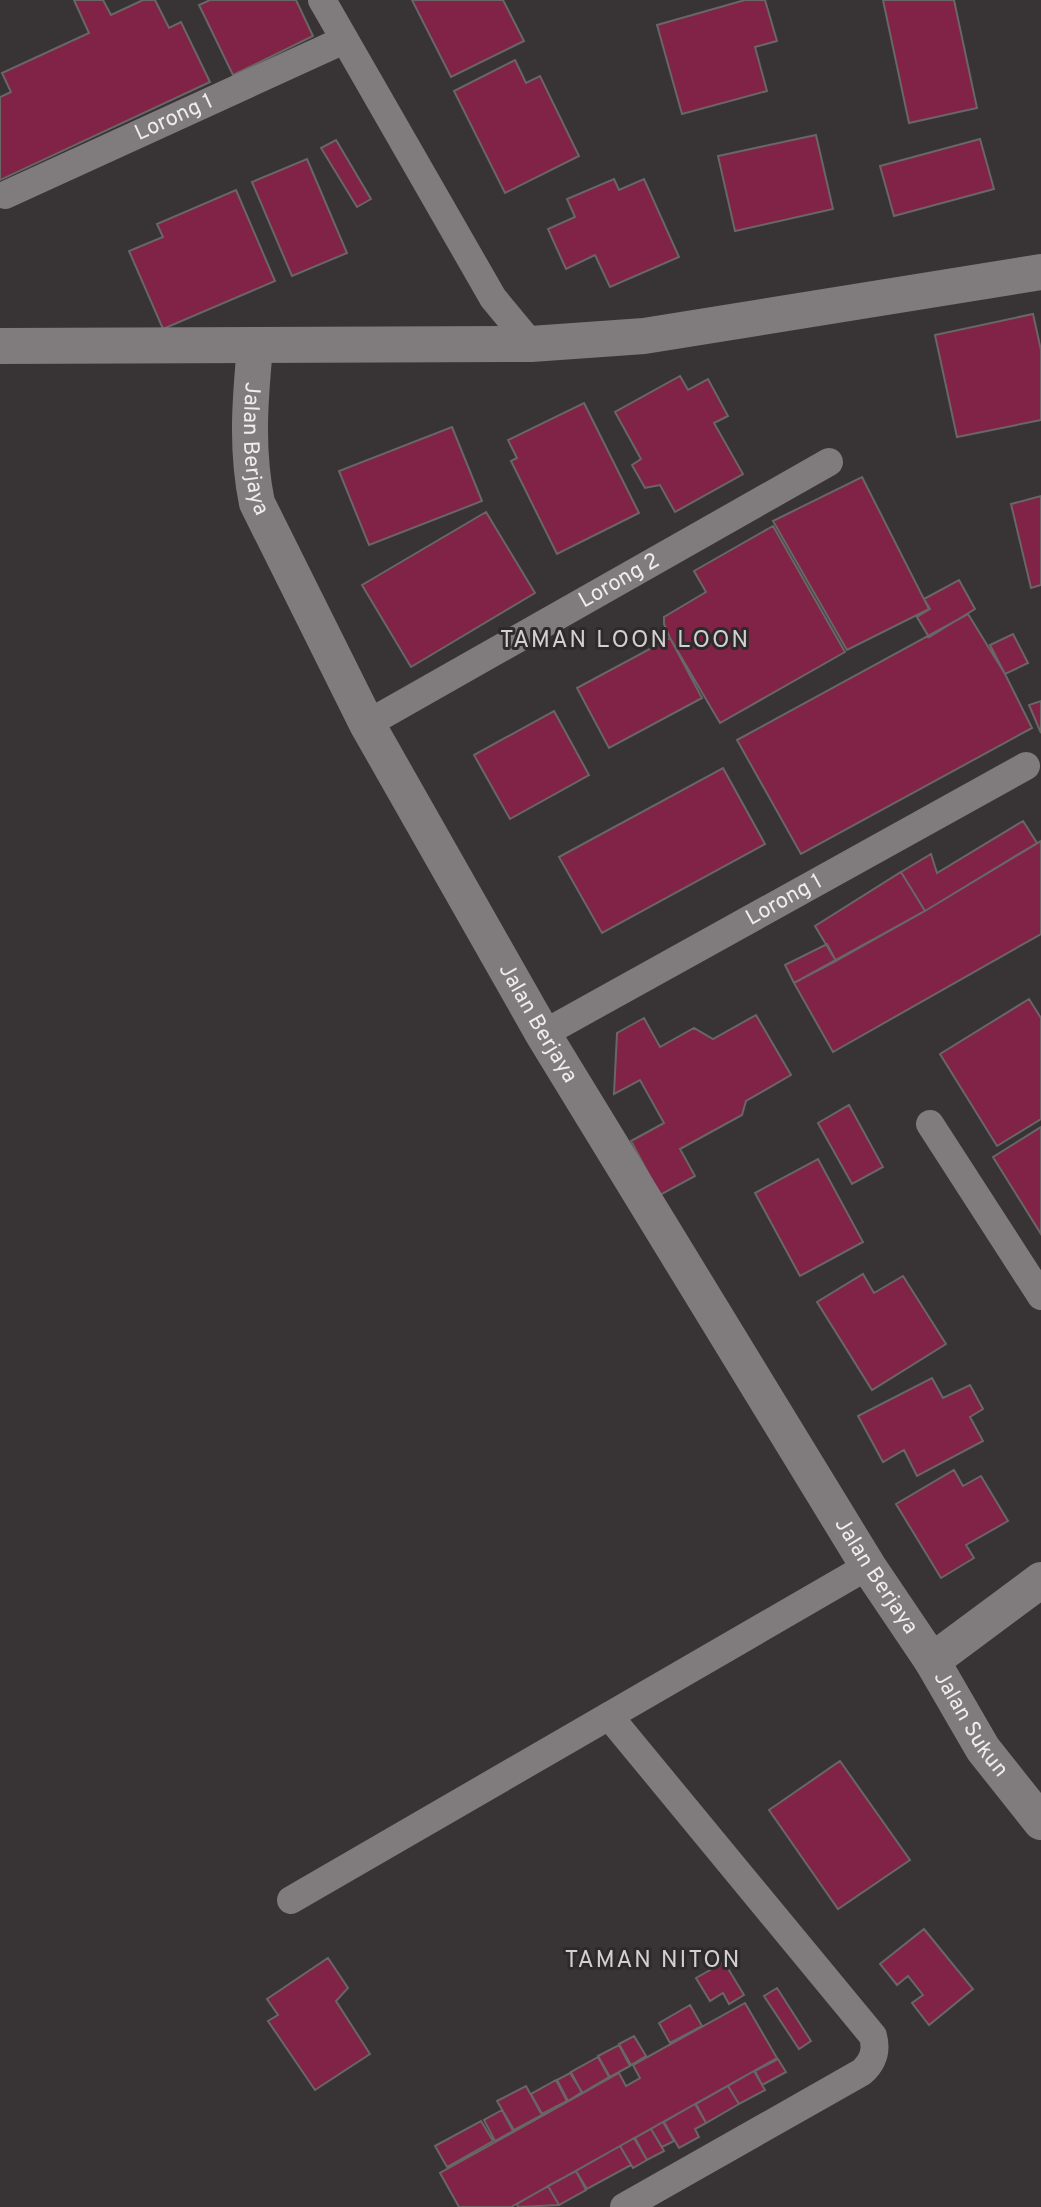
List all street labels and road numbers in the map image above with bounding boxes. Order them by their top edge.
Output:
street label: Lorong 1 [131,88,218,147]
street label: Jalan Berjaya [236,381,275,520]
street label: Lorong 2 [574,547,664,614]
street label: Lorong 1 [741,868,827,932]
street label: Jalan Berjaya [492,959,583,1088]
street label: Jalan Berjaya [828,1513,924,1640]
street label: Jalan Sukun [927,1666,1014,1783]

